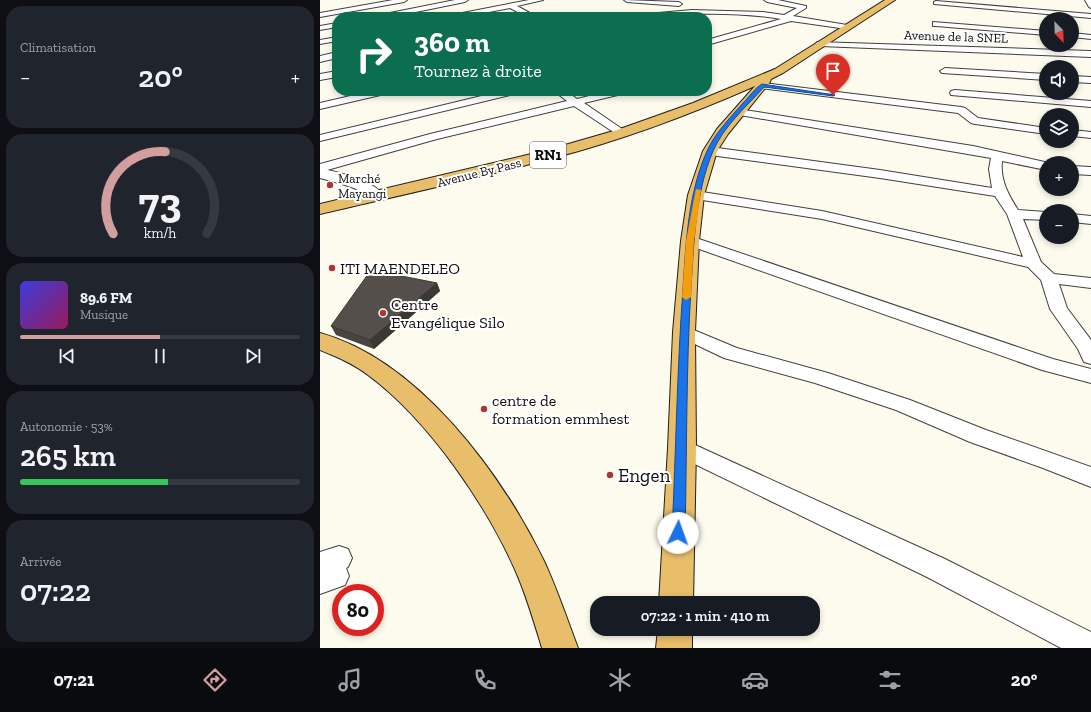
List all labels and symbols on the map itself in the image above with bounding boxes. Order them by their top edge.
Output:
north arrow [1039,12,1079,52]
street label: Avenue de la SNEL [904,27,1008,46]
pin [816,54,850,95]
road number: RN1 [530,142,566,168]
street label: Avenue By Pass [435,155,523,190]
place label: Marché Mayangi [338,171,387,201]
marker: Marché Mayangi [325,180,335,190]
place label: ITI MAENDELEO [340,259,460,278]
marker: ITI MAENDELEO [327,263,337,273]
place label: Centre Evangélique Silo [391,295,505,332]
marker: Centre Evangélique Silo [378,308,388,318]
place label: centre de formation emmhest [492,391,630,428]
marker: centre de formation emmhest [479,404,489,414]
place label: Engen [618,464,670,487]
marker: Engen [605,470,615,480]
position arrow [657,512,699,554]
speed limit sign: 80 [332,584,384,636]

